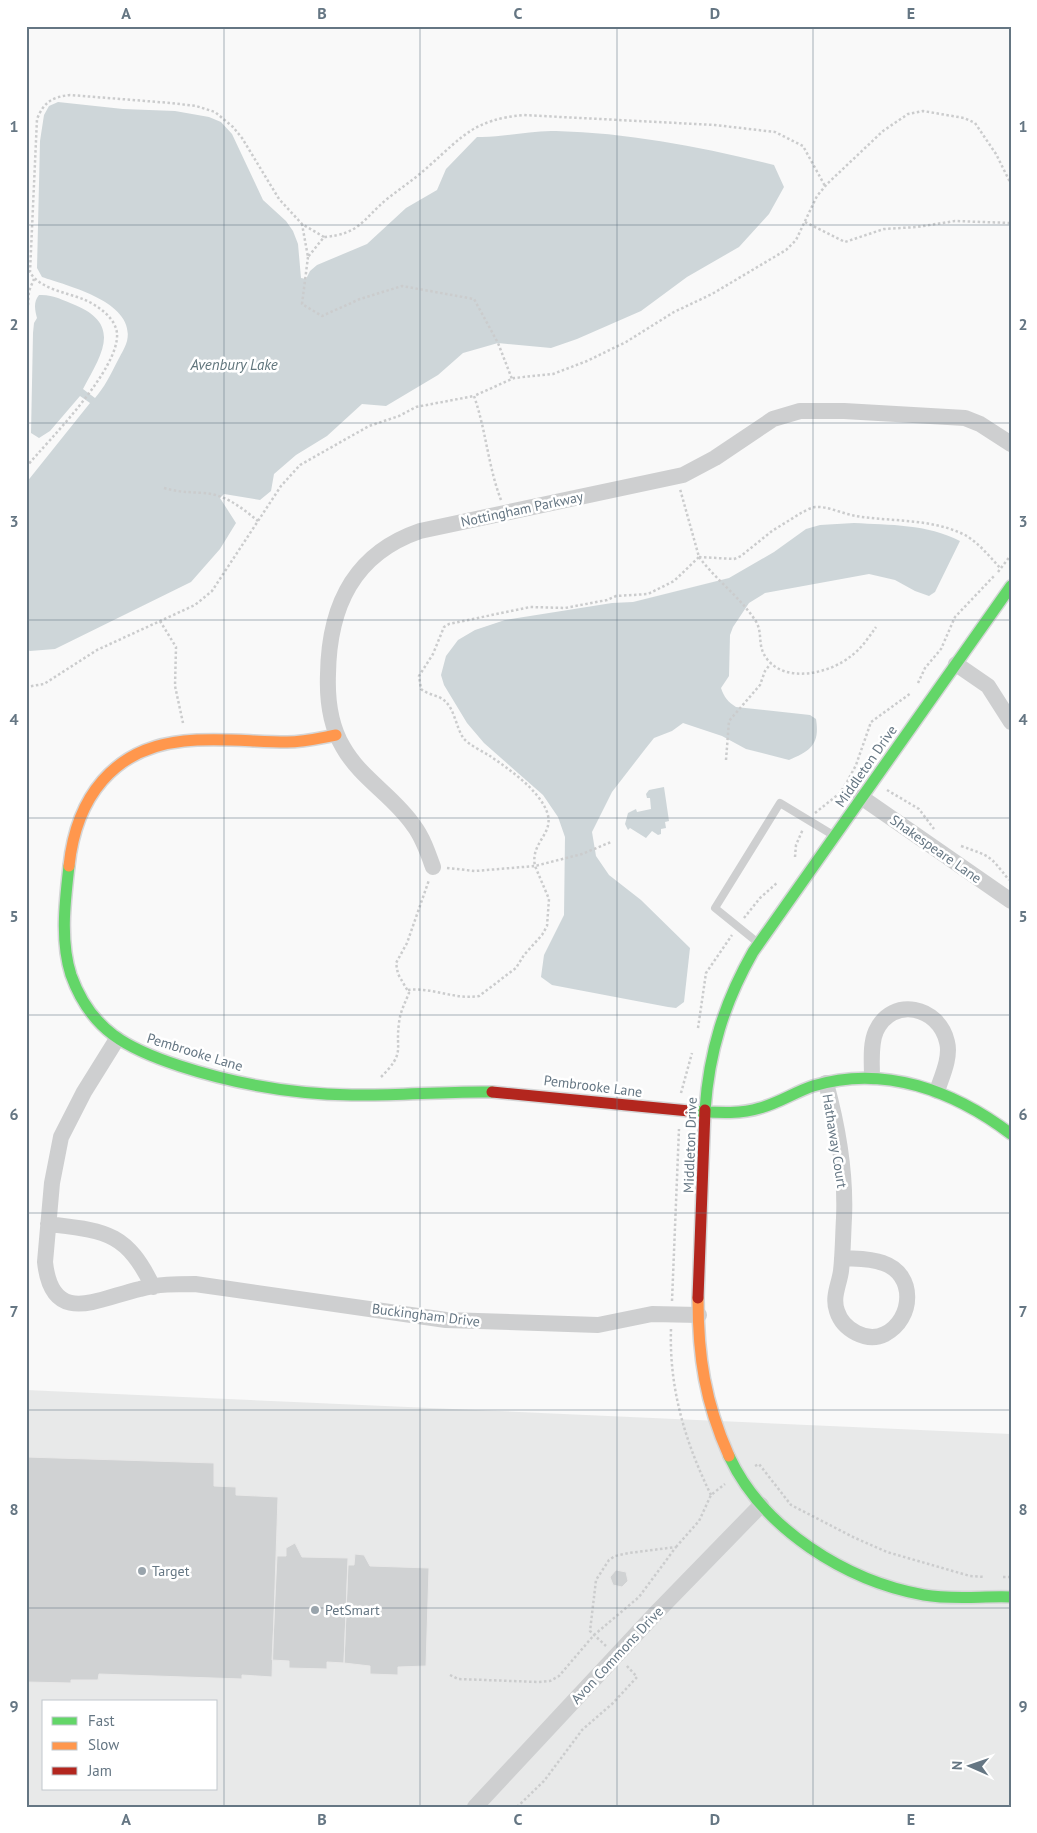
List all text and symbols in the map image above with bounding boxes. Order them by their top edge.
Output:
text: A [121,3,131,23]
text: B [317,3,327,23]
text: C [514,3,523,23]
text: D [710,3,720,23]
text: E [907,3,915,23]
text: 1 [9,116,19,136]
text: 1 [1018,116,1028,136]
text: 2 [9,314,19,334]
text: 2 [1018,314,1028,334]
water label: Avenbury Lake [189,355,278,374]
street label: Nottingham Parkway [459,487,585,531]
text: 3 [9,511,19,531]
text: 3 [1018,511,1028,531]
text: 4 [9,709,19,729]
text: 4 [1018,709,1028,729]
street label: Middleton Drive [831,722,901,810]
street label: Shakespeare Lane [887,811,985,887]
text: 5 [9,906,19,926]
text: 5 [1018,906,1028,926]
street label: Pembrooke Lane [145,1029,245,1075]
street label: Pembrooke Lane [543,1071,643,1101]
street label: Hathaway Court [819,1093,851,1190]
street label: Middleton Drive [679,1097,701,1193]
text: 6 [9,1104,19,1124]
text: 6 [1018,1104,1028,1124]
street label: Buckingham Drive [371,1299,481,1331]
text: 7 [9,1301,19,1321]
text: 7 [1018,1301,1028,1321]
text: 8 [9,1499,19,1519]
text: 8 [1018,1499,1028,1519]
place label: Target [152,1562,190,1580]
marker: Target [136,1565,148,1577]
place label: PetSmart [325,1601,380,1619]
street label: Avon Commons Drive [567,1602,667,1708]
marker: PetSmart [309,1604,321,1616]
text: 9 [9,1696,19,1716]
text: 9 [1018,1696,1028,1716]
legend [42,1700,218,1790]
text: Fast [88,1711,115,1730]
text: Slow [88,1735,119,1754]
north arrow [944,1740,994,1790]
text: Jam [87,1761,112,1780]
text: N [948,1761,966,1770]
text: A [121,1809,131,1829]
text: B [317,1809,327,1829]
text: C [514,1809,523,1829]
text: D [710,1809,720,1829]
text: E [907,1809,915,1829]

